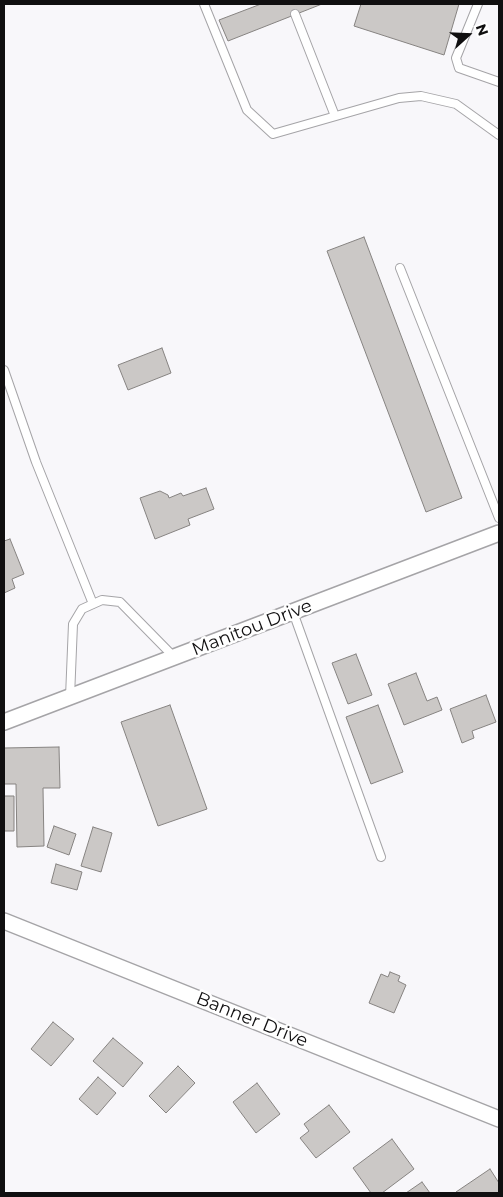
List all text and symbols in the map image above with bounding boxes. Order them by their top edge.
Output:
north arrow [443,10,493,60]
text: N [472,21,492,38]
street label: Manitou Drive [189,595,315,661]
street label: Banner Drive [193,988,311,1052]

